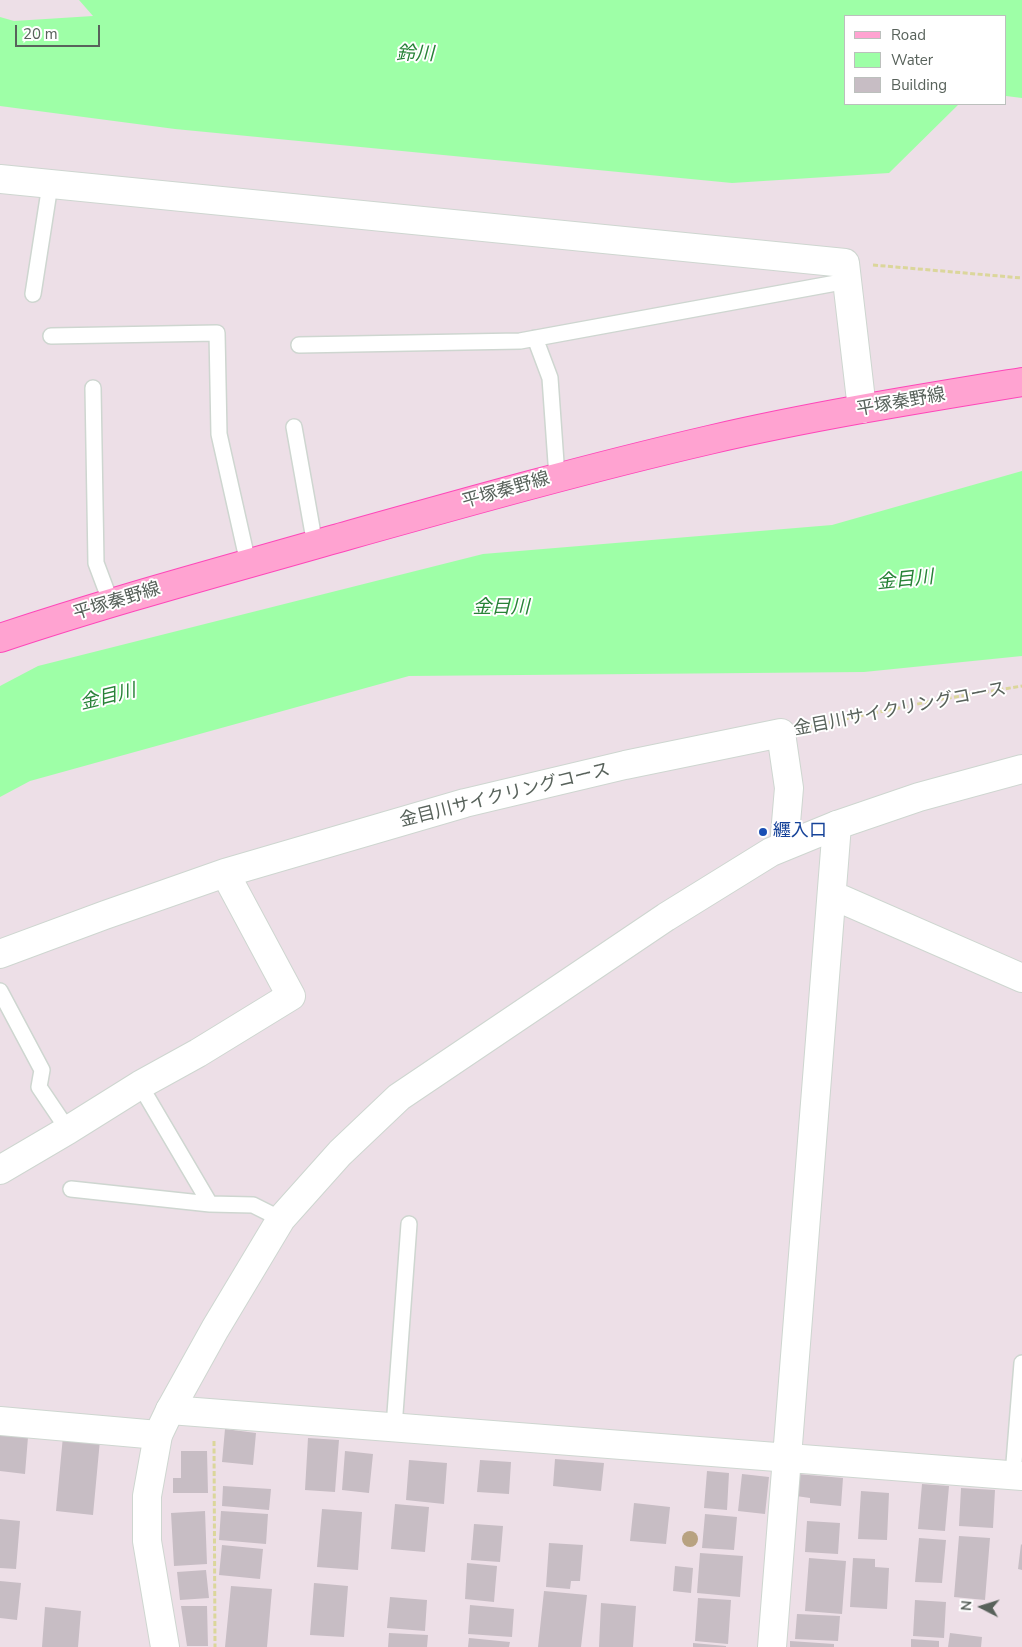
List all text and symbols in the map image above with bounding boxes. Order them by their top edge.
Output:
scale bar [18,15,102,47]
legend [844,15,1007,105]
text: 20 m [23,24,58,44]
text: Road [891,25,926,45]
water label: 鈴川 [396,43,434,67]
text: Water [891,50,933,70]
text: Building [891,75,947,95]
street label: 平塚秦野線 [855,385,947,421]
street label: 平塚秦野線 [460,468,552,514]
water label: 金目川 [875,567,935,595]
street label: 平塚秦野線 [71,579,163,625]
water label: 金目川 [473,597,529,619]
street label: 金目川サイクリングコース [792,679,1008,741]
water label: 金目川 [78,680,138,716]
street label: 金目川サイクリングコース [398,759,612,833]
place label: 纒入口 [773,821,827,843]
marker: 纒入口 [757,826,769,838]
north arrow [957,1582,1007,1632]
text: N [957,1600,976,1612]

